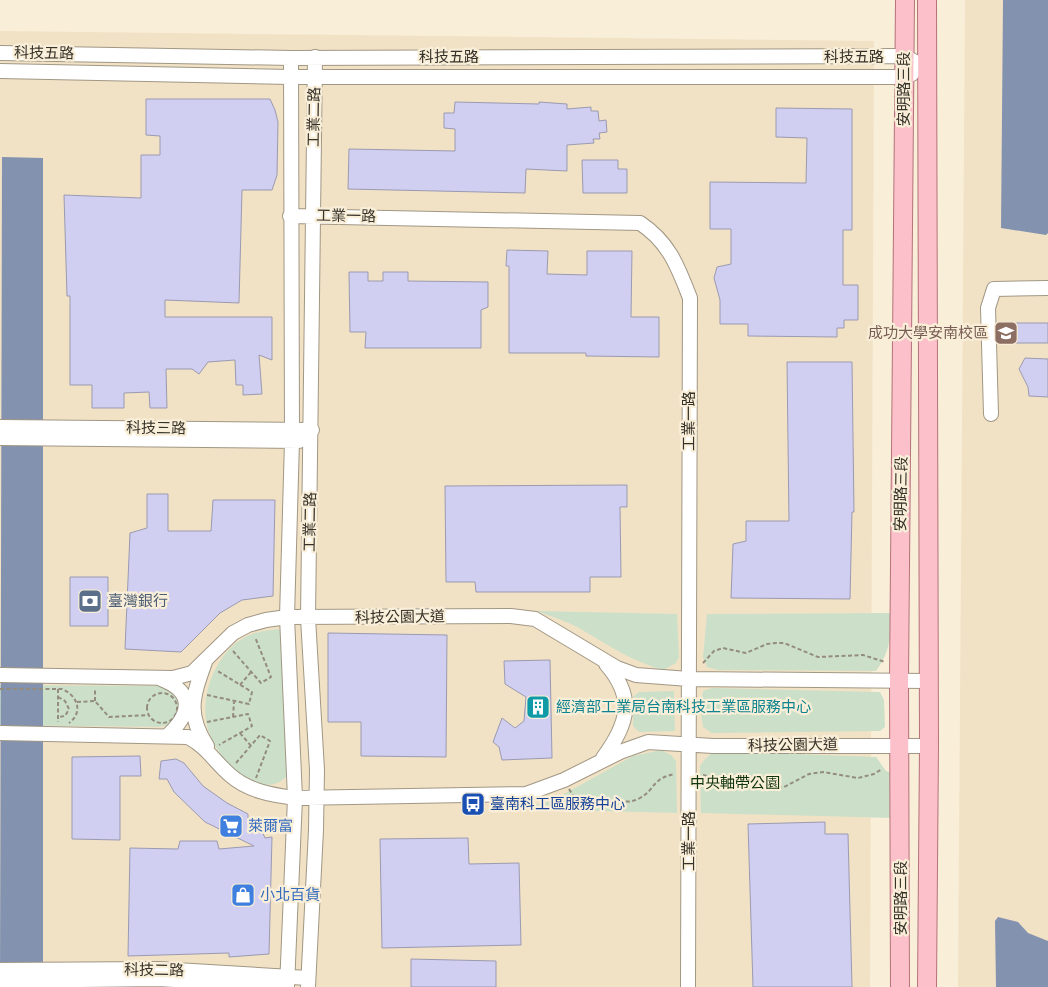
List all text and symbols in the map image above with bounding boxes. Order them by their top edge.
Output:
street label: 科技五路 [14,42,74,62]
street label: 科技五路 [419,47,479,65]
street label: 科技五路 [824,47,884,65]
street label: 安明路三段 [894,51,912,127]
street label: 工業二路 [303,87,323,147]
street label: 工業一路 [316,205,376,225]
school or university icon: 成功大學安南校區 [993,320,1019,346]
place label: 成功大學安南校區 [868,323,988,341]
street label: 工業一路 [679,391,697,451]
street label: 科技三路 [126,417,186,437]
street label: 安明路三段 [890,456,910,532]
street label: 工業二路 [299,492,319,552]
bank icon: 臺灣銀行 [77,588,103,614]
place label: 臺灣銀行 [108,591,168,609]
street label: 科技公園大道 [355,606,445,626]
building icon: 經濟部工業局台南科技工業區服務中心 [525,694,551,720]
place label: 經濟部工業局台南科技工業區服務中心 [556,697,811,715]
street label: 科技公園大道 [748,734,838,754]
park label: 中央軸帶公園 [690,773,780,791]
bus stop icon: 臺南科工區服務中心 [460,791,486,817]
place label: 臺南科工區服務中心 [490,794,625,812]
street label: 工業一路 [679,811,697,871]
supermarket icon: 萊爾富 [218,813,244,839]
place label: 萊爾富 [248,816,293,834]
street label: 安明路三段 [891,860,909,936]
shop icon: 小北百貨 [230,882,256,908]
place label: 小北百貨 [260,885,320,903]
street label: 科技二路 [124,959,184,979]

